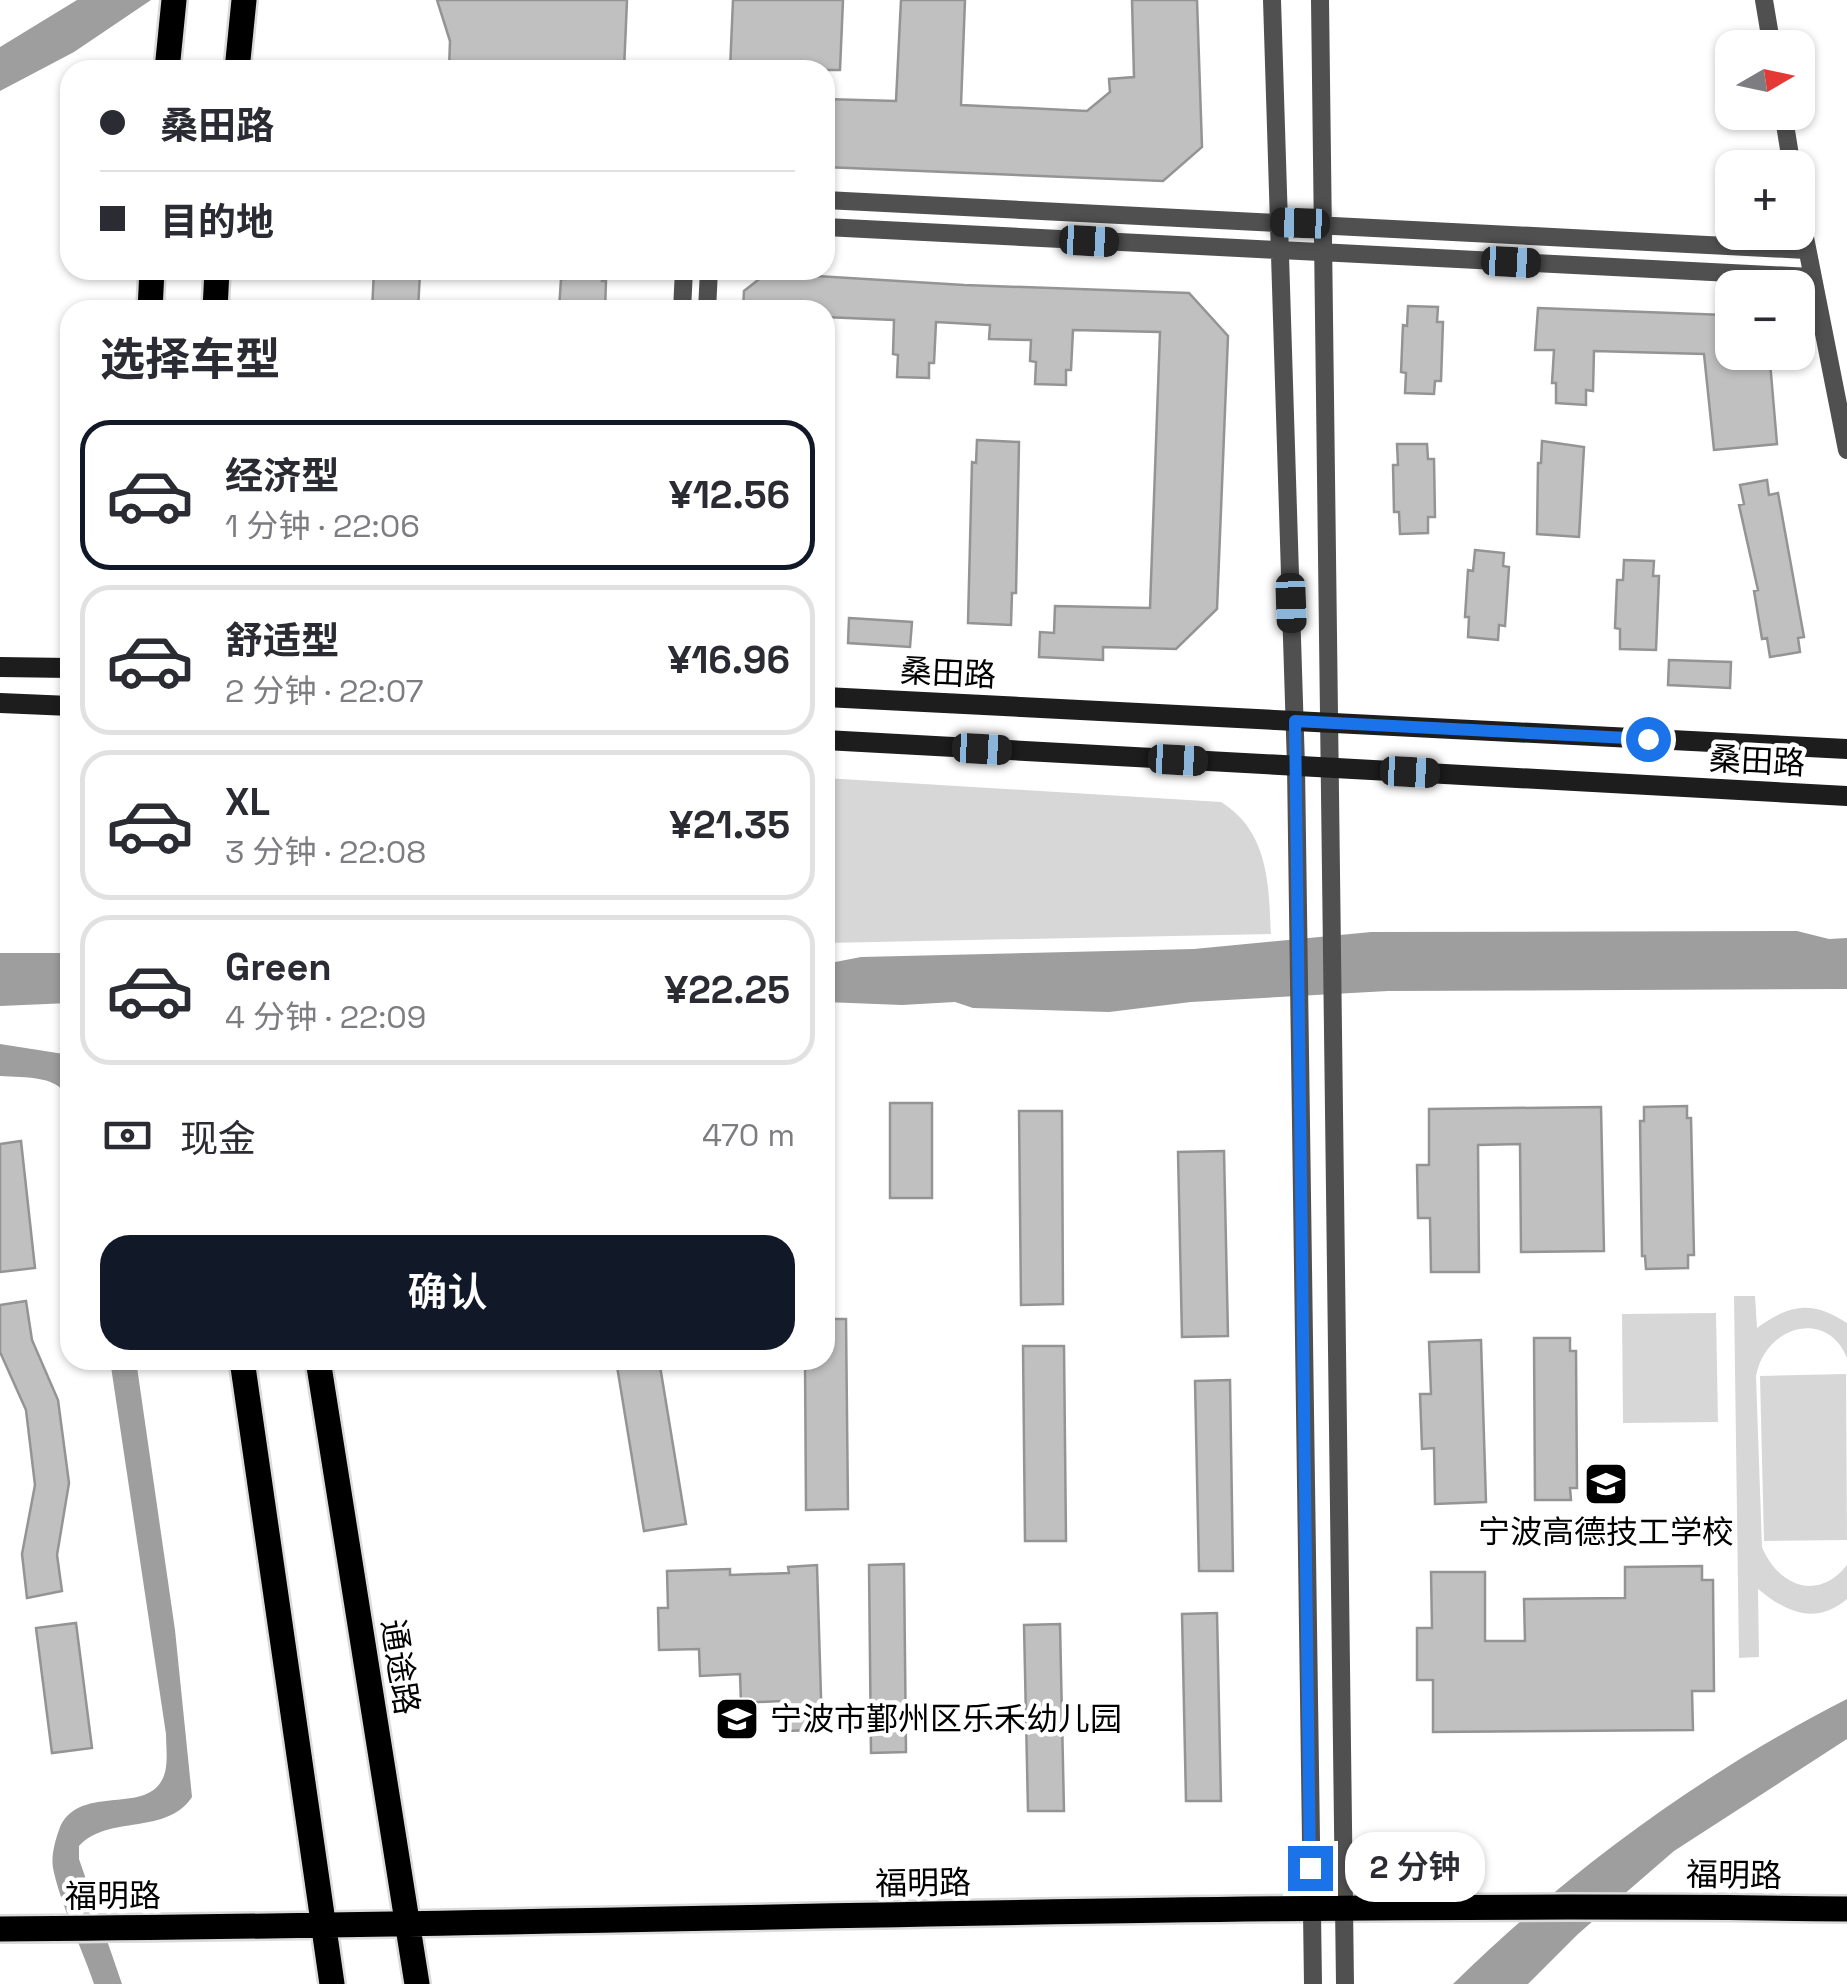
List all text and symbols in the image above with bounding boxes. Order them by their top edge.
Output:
north arrow [1715,30,1815,130]
map controls [1715,30,1815,370]
text: 桑田路 [160,102,274,150]
button: + [1715,150,1815,250]
text: 目的地 [160,198,274,246]
car [1269,207,1331,239]
car [1058,224,1120,258]
car [1480,245,1542,279]
button: − [1715,270,1815,370]
text: 选择车型 [100,331,280,388]
icon: car [105,450,195,540]
text: 经济型 [225,452,339,500]
text: ¥12.56 [669,471,790,519]
text: 1 分钟 · 22:06 [225,506,420,546]
car [1275,572,1307,634]
icon: car [105,615,195,705]
text: 舒适型 [225,617,339,665]
text: ¥16.96 [668,636,790,684]
street label: 桑田路 [899,651,997,695]
text: 2 分钟 · 22:07 [225,671,424,711]
route start [1626,717,1671,762]
car [951,732,1013,766]
street label: 桑田路 [1708,739,1806,783]
car [1147,743,1209,777]
car [1379,755,1441,789]
text: XL [225,778,270,826]
icon: car [105,780,195,870]
text: ¥21.35 [669,801,790,849]
text: 3 分钟 · 22:08 [225,832,426,872]
text: Green [225,943,332,991]
icon: car [105,945,195,1035]
text: ¥22.25 [665,966,790,1014]
text: 4 分钟 · 22:09 [225,997,426,1037]
icon: cash [100,1108,155,1163]
text: 现金 [180,1115,256,1163]
text: 470 m [702,1115,795,1155]
button: 确认 [100,1235,795,1350]
school or university icon: 宁波高德技工学校 [1583,1461,1629,1507]
place label: 宁波高德技工学校 [1478,1512,1734,1552]
street label: 通途路 [373,1616,427,1718]
school or university icon: 宁波市鄞州区乐禾幼儿园 [714,1696,760,1742]
place label: 宁波市鄞州区乐禾幼儿园 [770,1699,1122,1739]
callout: 2 分钟 [1345,1833,1485,1903]
route end [1288,1846,1333,1891]
text: 2 分钟 [1369,1847,1461,1887]
street label: 福明路 [1686,1854,1782,1896]
street label: 福明路 [875,1862,971,1904]
street label: 福明路 [65,1876,161,1916]

